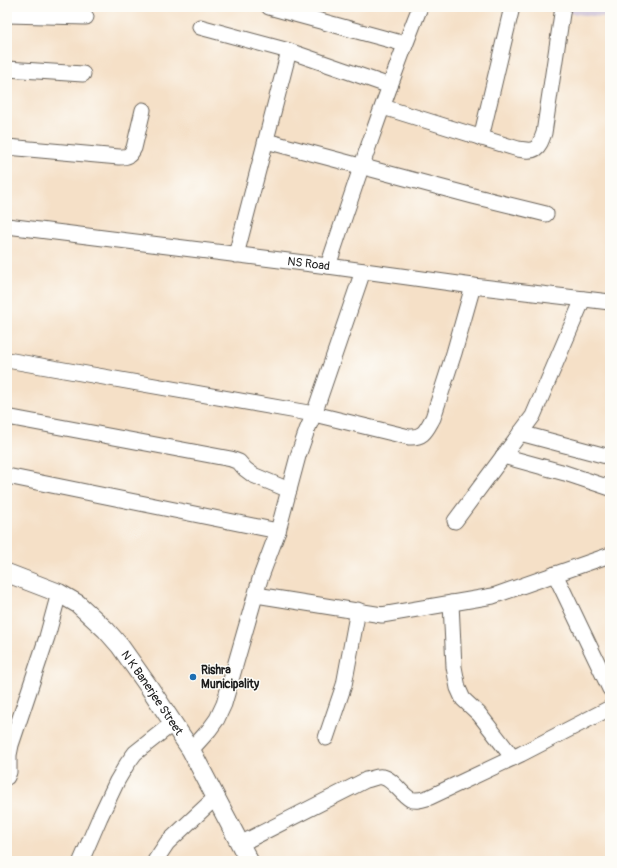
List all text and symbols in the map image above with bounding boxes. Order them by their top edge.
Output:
street label: NS Road [287,254,331,274]
street label: N K Banerjee Street [118,648,187,738]
place label: Rishra Municipality [201,663,260,692]
marker: Rishra Municipality [188,672,198,682]

